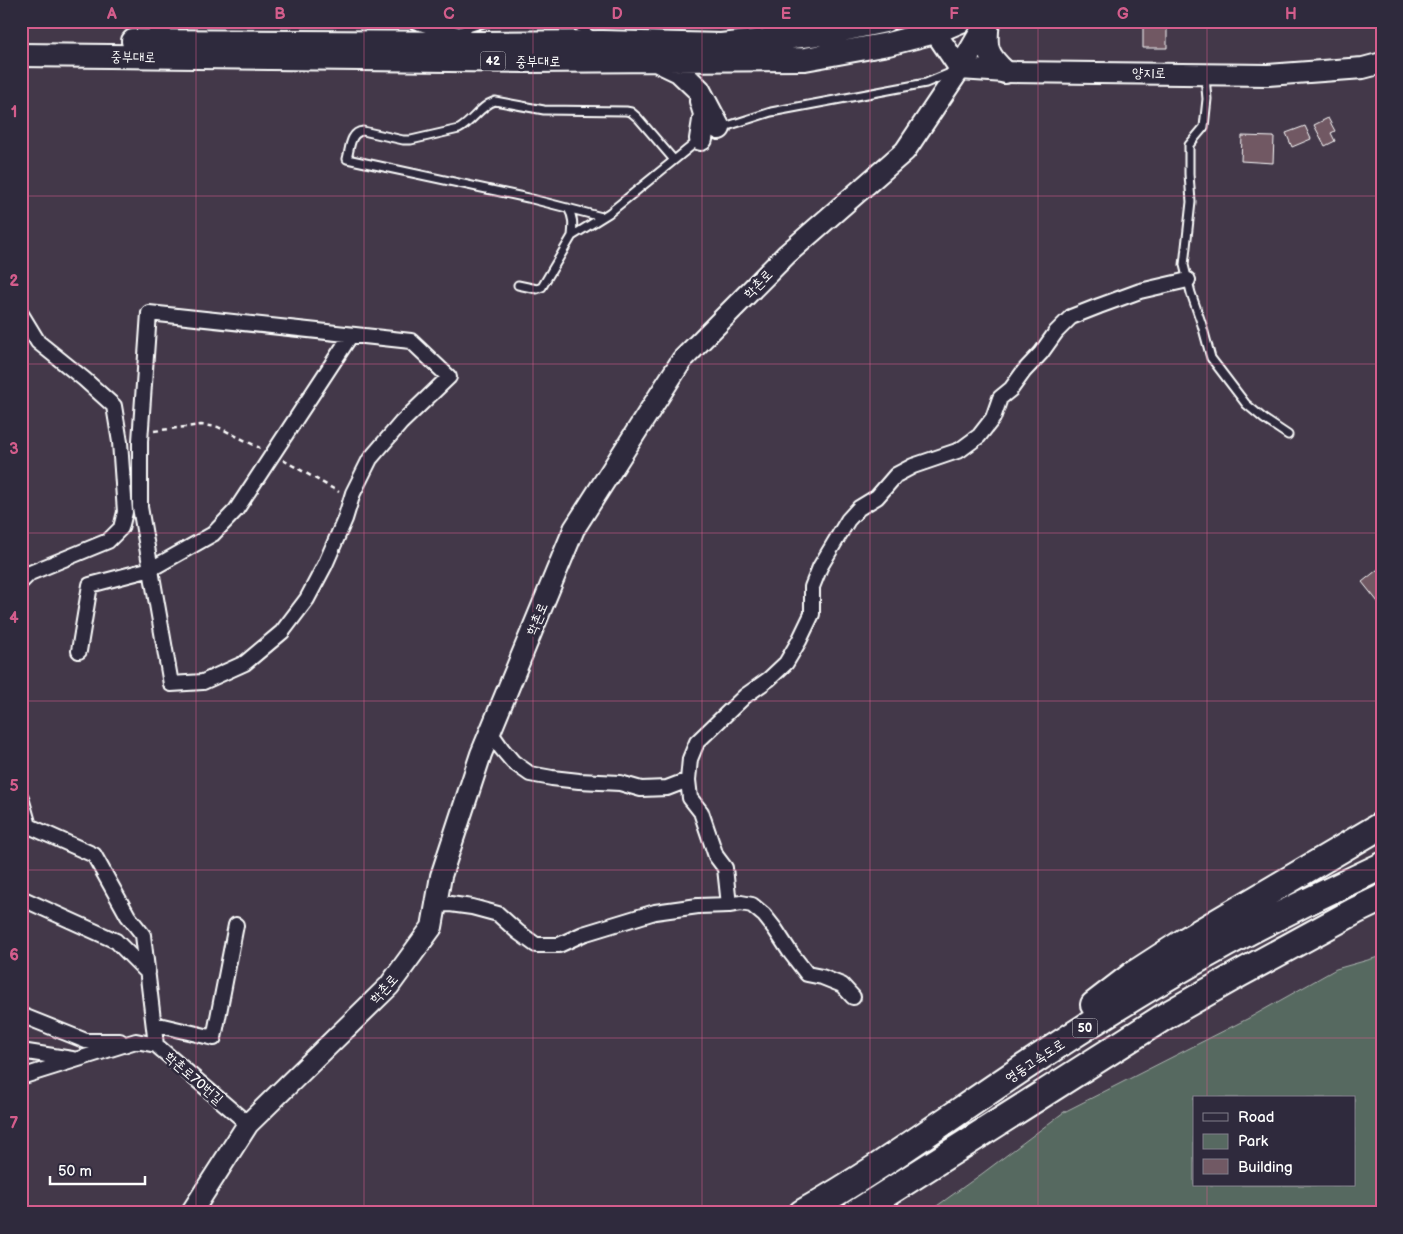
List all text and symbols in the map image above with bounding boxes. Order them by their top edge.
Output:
text: A [106,5,117,24]
text: B [274,5,286,24]
text: C [443,5,455,24]
text: D [611,5,623,24]
text: E [781,5,791,24]
text: F [949,5,959,24]
text: G [1117,5,1129,24]
text: H [1285,5,1297,24]
street label: 중부대로 [110,48,156,66]
road number: 42 [480,51,506,70]
street label: 중부대로 [515,53,561,70]
street label: 양지로 [1132,64,1166,82]
text: 1 [11,103,17,122]
street label: 학촌로 [740,266,776,302]
text: 2 [9,272,19,291]
text: 3 [9,440,19,459]
street label: 학촌로 [523,600,551,638]
text: 4 [9,609,19,628]
text: 5 [9,777,19,796]
text: 6 [9,946,19,965]
street label: 학촌로 [366,971,402,1007]
road number: 50 [1072,1018,1098,1038]
street label: 영동고속도로 [1002,1035,1068,1087]
street label: 학촌로70번길 [161,1048,227,1108]
legend [1193,1096,1356,1186]
text: Road [1238,1108,1274,1127]
text: 7 [10,1114,19,1133]
text: Park [1238,1132,1269,1151]
scale bar [50,1154,145,1186]
text: Building [1238,1158,1293,1177]
text: 50 m [58,1162,92,1181]

